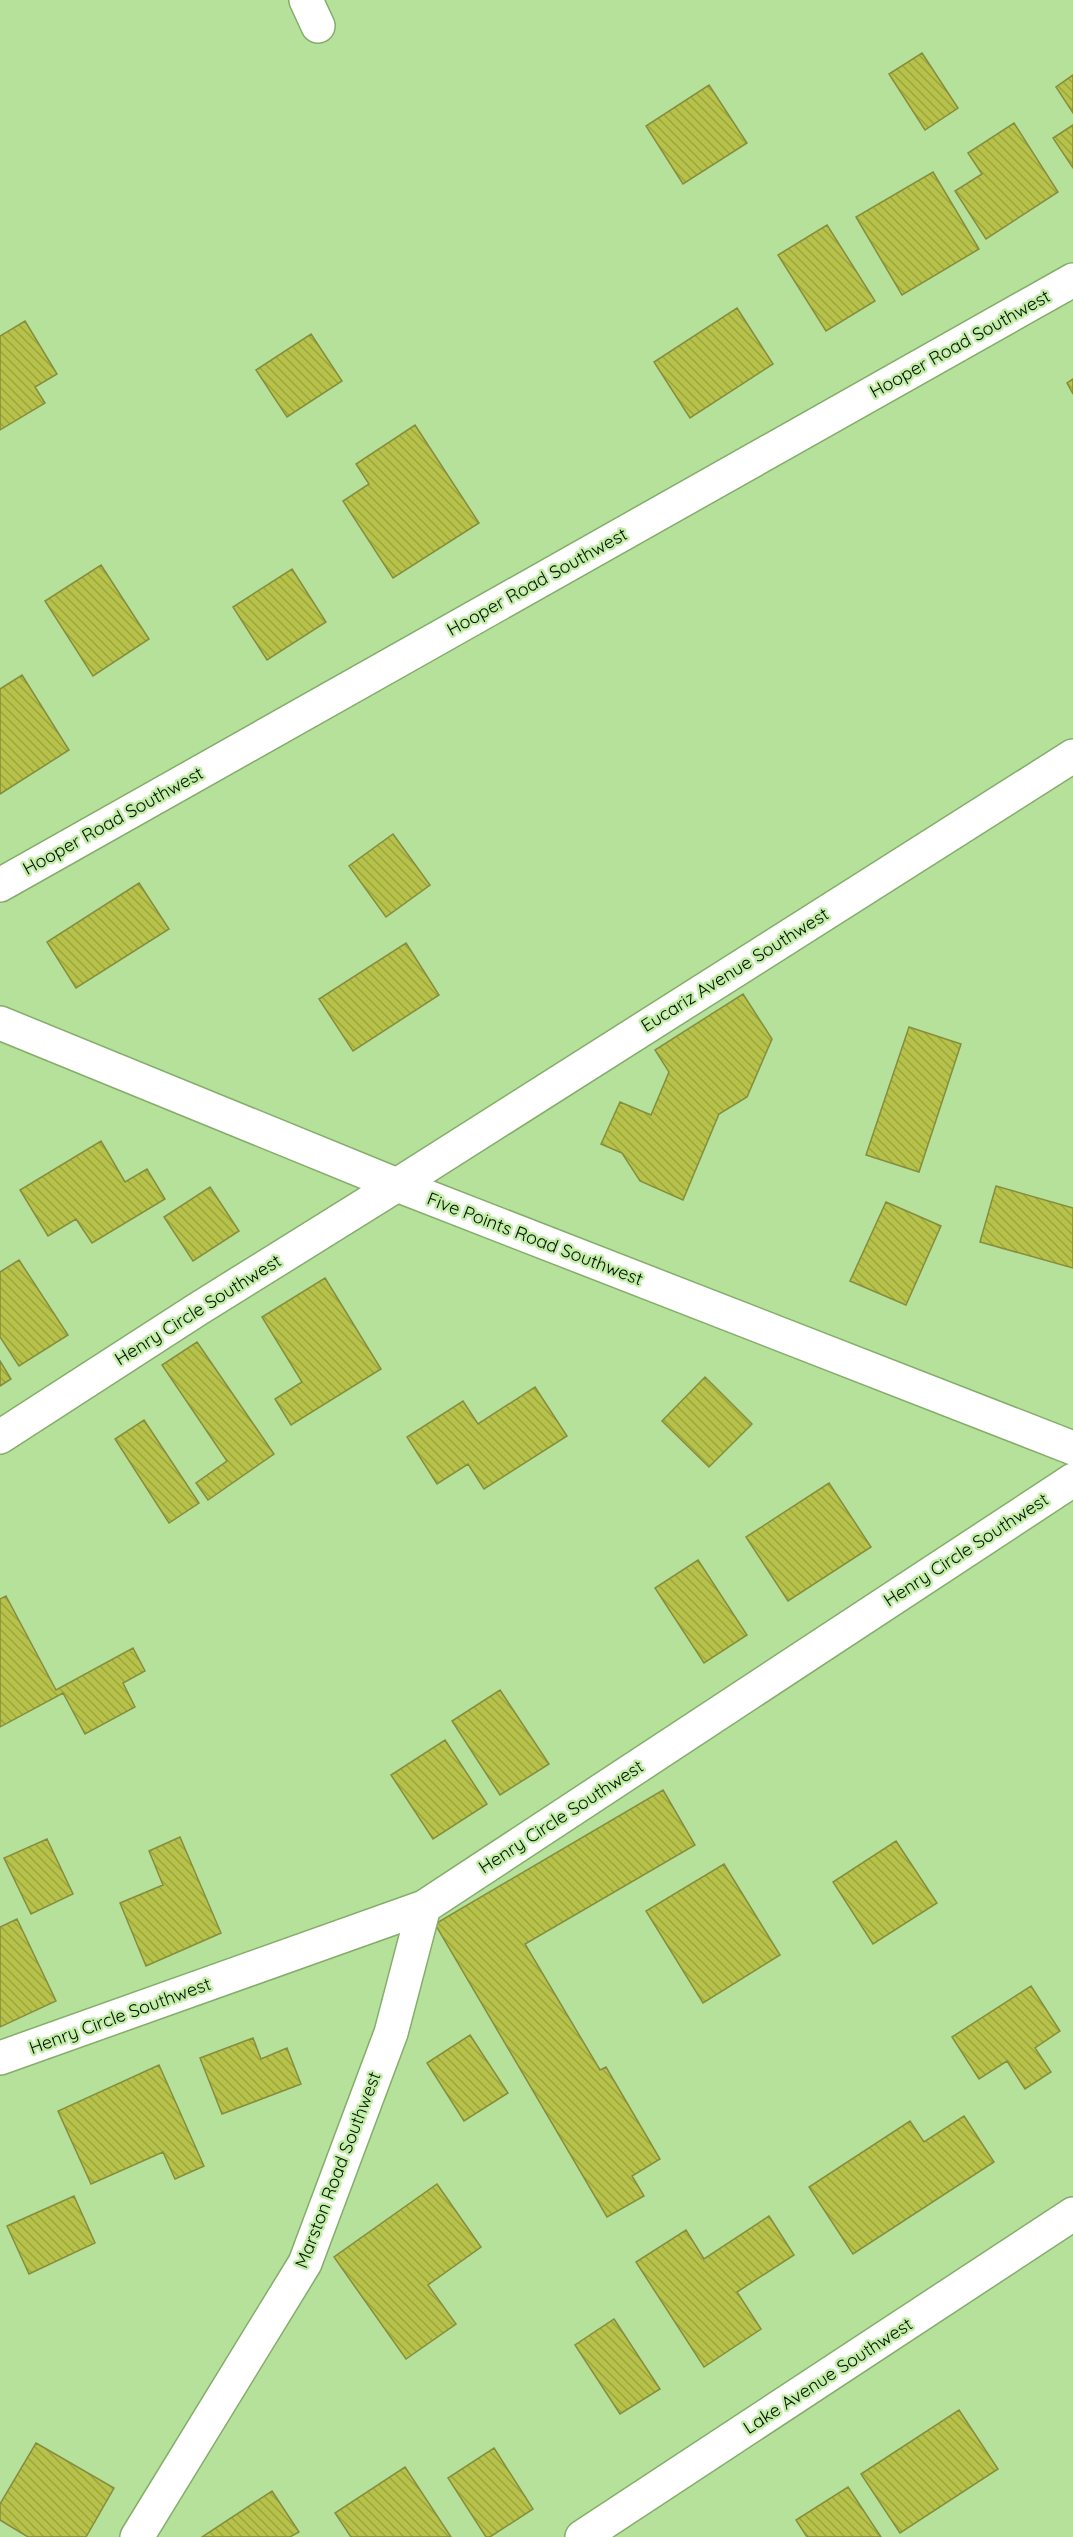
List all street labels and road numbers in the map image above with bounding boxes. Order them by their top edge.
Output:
street label: Hooper Road Southwest [865,284,1054,403]
street label: Hooper Road Southwest [442,522,631,641]
street label: Hooper Road Southwest [18,761,207,880]
street label: Eucariz Avenue Southwest [637,902,833,1037]
street label: Five Points Road Southwest [424,1187,646,1290]
street label: Henry Circle Southwest [110,1249,285,1370]
street label: Henry Circle Southwest [879,1488,1052,1611]
street label: Henry Circle Southwest [474,1755,647,1878]
street label: Henry Circle Southwest [26,1972,214,2059]
street label: Marston Road Southwest [289,2068,386,2271]
street label: Lake Avenue Southwest [739,2312,917,2439]

